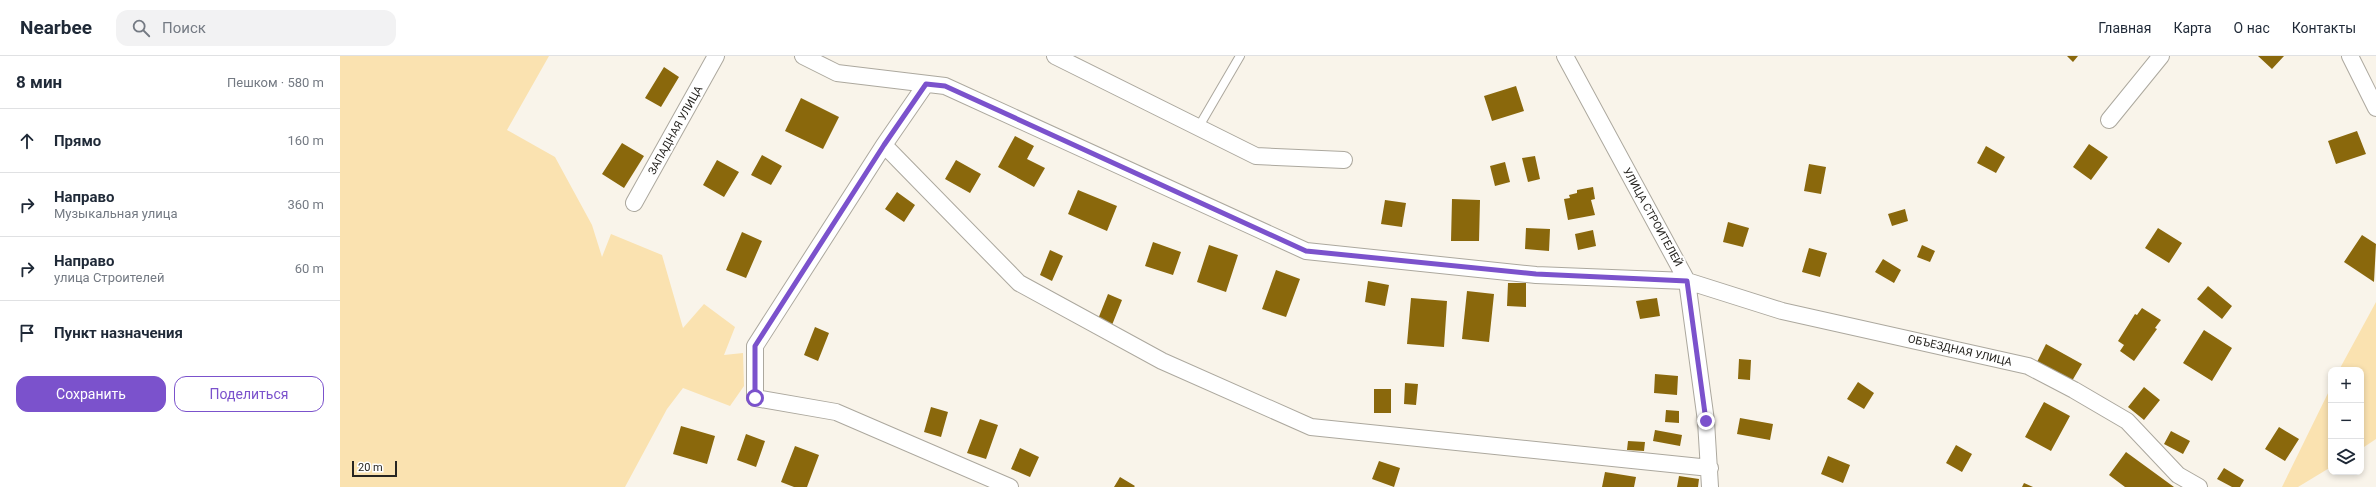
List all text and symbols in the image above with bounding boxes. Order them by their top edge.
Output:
search box [116,10,396,46]
text: Nearbee [20,16,92,39]
icon: search [130,17,152,39]
text: Поиск [162,19,206,37]
text: Главная [2098,20,2151,36]
text: Карта [2173,20,2212,36]
text: О нас [2234,20,2270,36]
text: Контакты [2292,20,2356,36]
text: 8 мин [16,72,62,92]
text: Пешком · 580 m [227,75,324,90]
street label: ЗАПАДНАЯ УЛИЦА [646,83,706,177]
icon: ahead [16,130,38,152]
text: Прямо [54,132,101,150]
text: 160 m [287,133,324,148]
street label: УЛИЦА СТРОИТЕЛЕЙ [1620,166,1685,269]
text: Направо [54,188,115,206]
icon: right [16,194,38,216]
text: 360 m [287,197,324,212]
text: Музыкальная улица [54,206,177,221]
text: Направо [54,252,115,270]
icon: right [16,258,38,280]
text: 60 m [295,261,324,276]
text: улица Строителей [54,270,164,285]
icon: arrive [16,322,38,344]
text: Пункт назначения [54,324,183,342]
street label: ОБЪЕЗДНАЯ УЛИЦА [1907,332,2014,369]
map controls [2328,367,2364,475]
button: + [2328,367,2364,403]
button: Сохранить [16,376,166,412]
button: Поделиться [174,376,324,412]
route start [746,389,764,407]
button: − [2328,403,2364,439]
route end [1697,412,1715,430]
button: layers [2328,439,2364,475]
scale bar [352,459,397,478]
text: 20 m [358,461,383,474]

